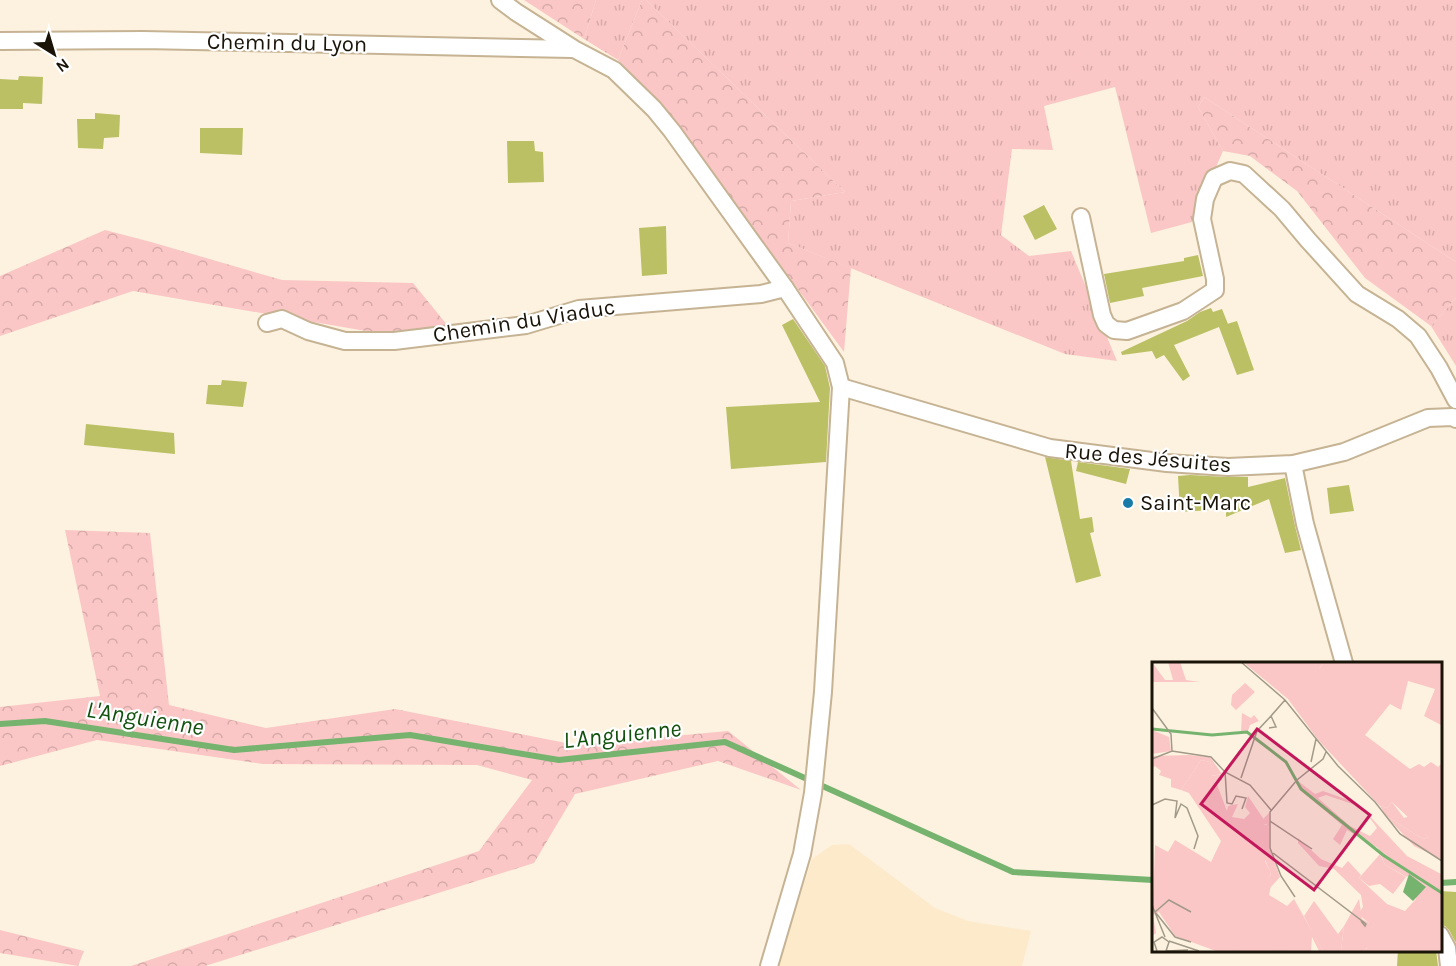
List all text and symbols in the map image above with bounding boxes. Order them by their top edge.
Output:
north arrow [24,24,84,84]
street label: Chemin du Lyon [207,29,367,57]
text: N [52,55,73,77]
street label: Chemin du Viaduc [431,294,617,348]
street label: Rue des Jésuites [1064,438,1232,478]
place label: Saint-Marc [1140,490,1251,516]
marker: Saint-Marc [1121,496,1135,510]
inset map [1152,662,1441,951]
water label: L'Anguienne [84,695,206,741]
water label: L'Anguienne [562,714,682,754]

